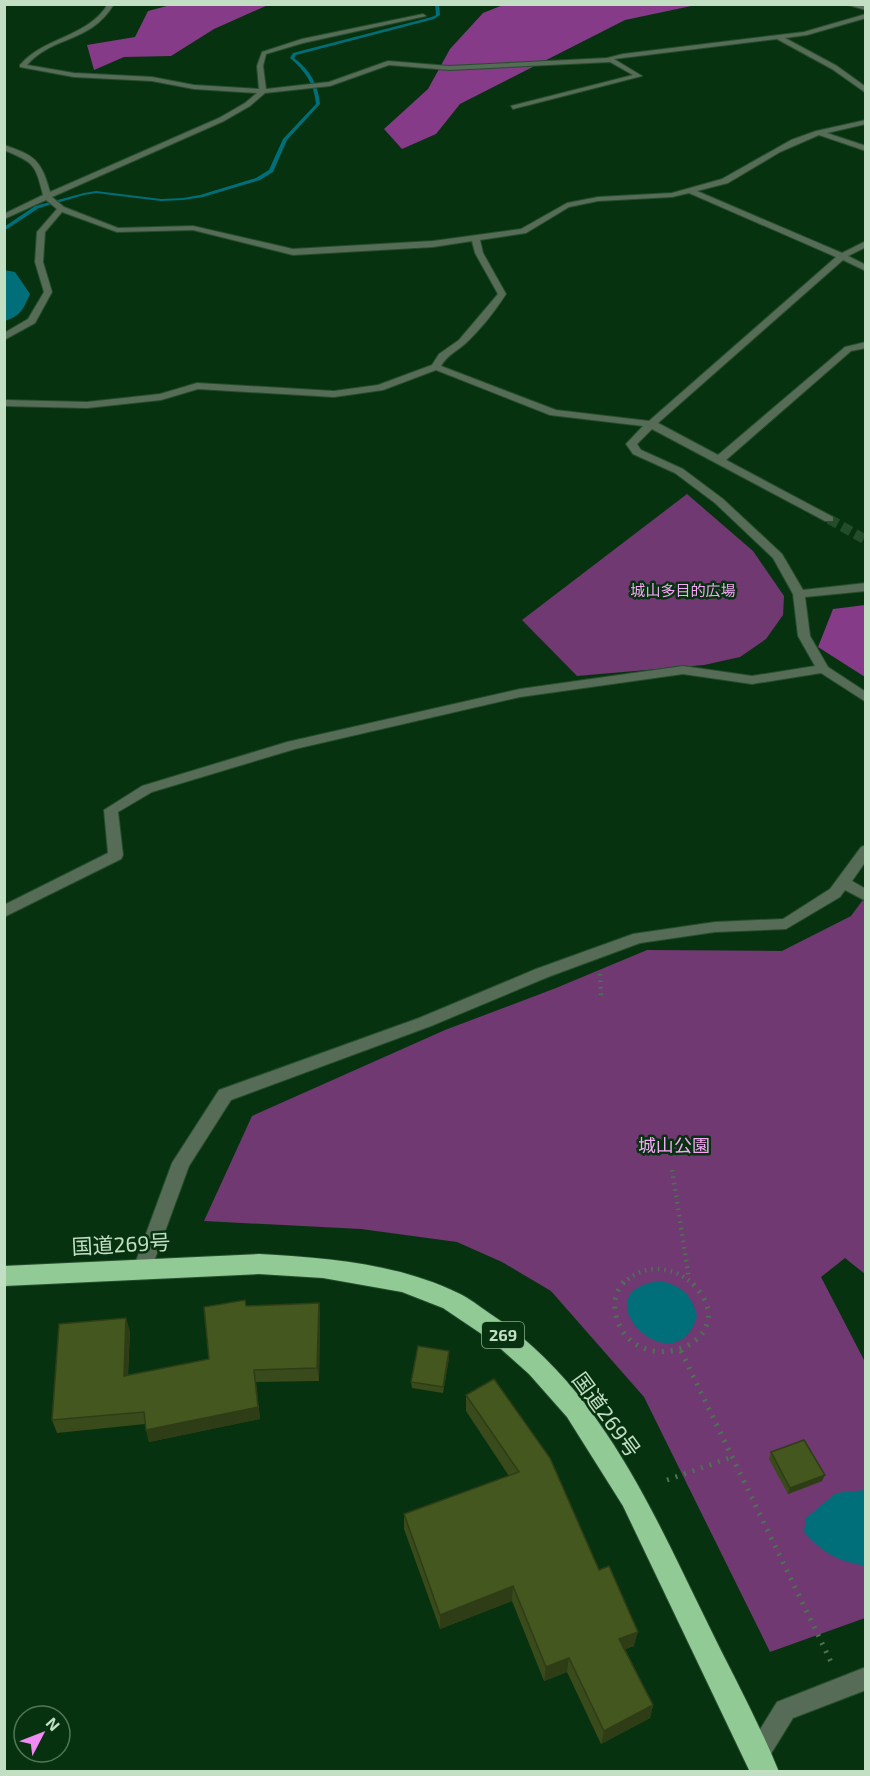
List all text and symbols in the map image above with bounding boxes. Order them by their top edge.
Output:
park label: 城山多目的広場 [630,581,736,599]
park label: 城山公園 [638,1134,710,1156]
street label: 国道269号 [71,1228,171,1259]
road number: 269 [482,1322,524,1348]
street label: 国道269号 [568,1367,646,1461]
north arrow [12,1704,72,1764]
text: N [43,1713,64,1734]

